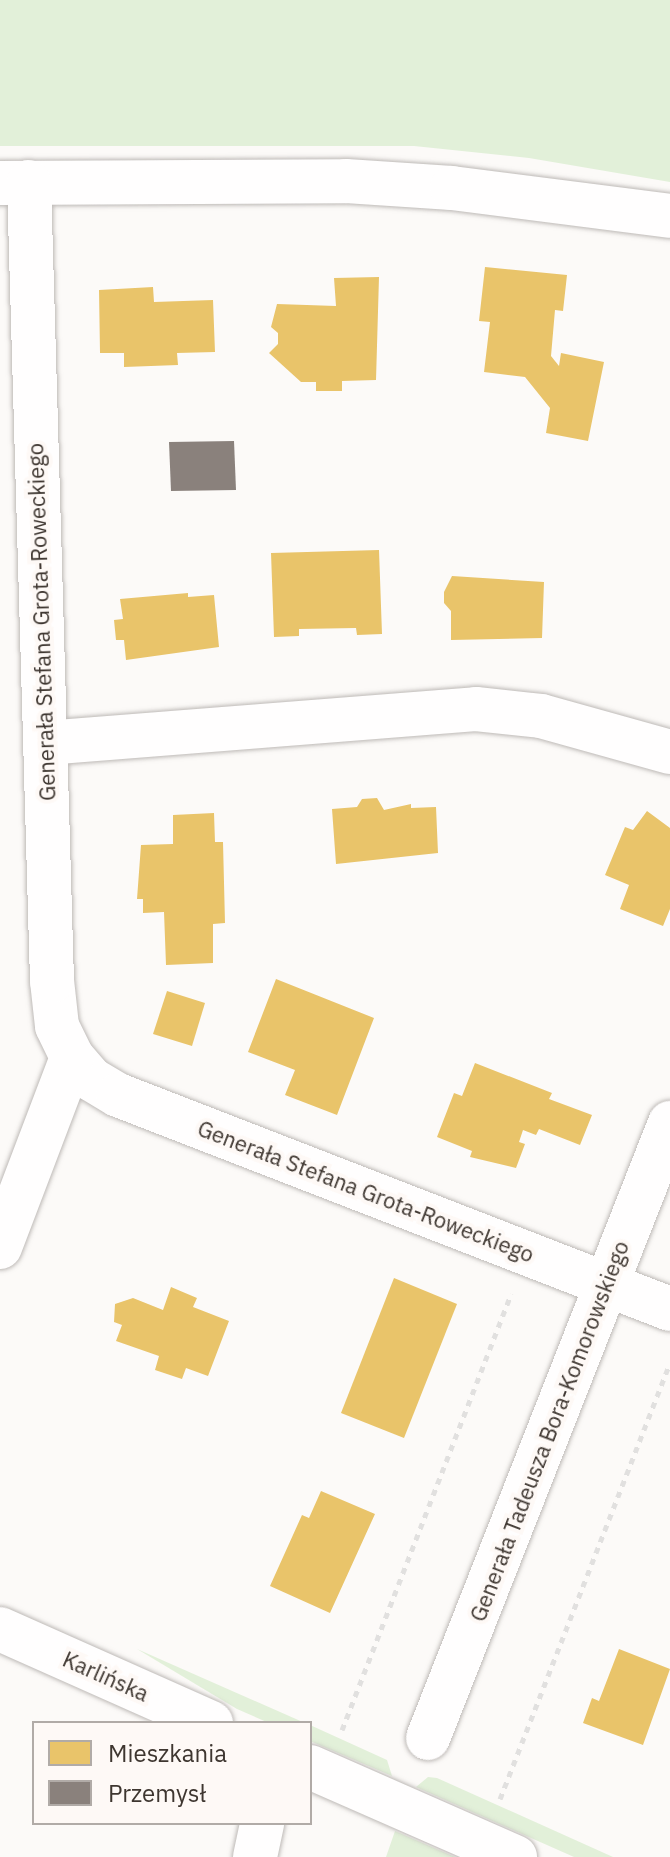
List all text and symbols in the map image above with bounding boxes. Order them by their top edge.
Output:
street label: Generała Stefana Grota-Roweckiego [22,443,60,801]
street label: Generała Stefana Grota-Roweckiego [194,1115,538,1267]
street label: Generała Tadeusza Bora-Komorowskiego [464,1237,634,1625]
street label: Karlińska [59,1645,153,1707]
legend [32,1721,312,1825]
text: Mieszkania [108,1737,227,1769]
text: Przemysł [108,1777,206,1809]

